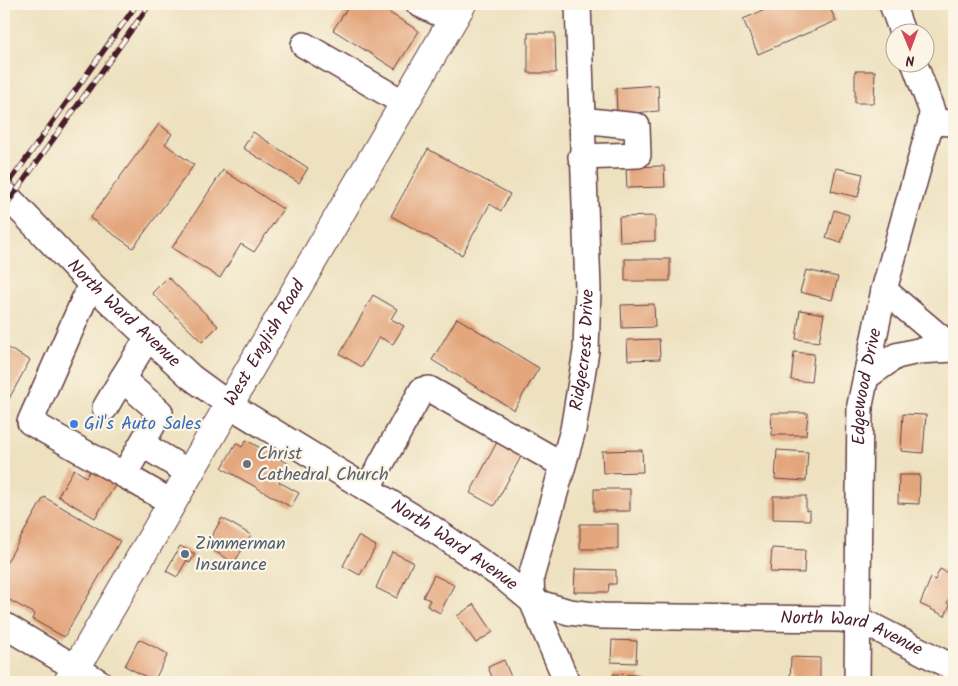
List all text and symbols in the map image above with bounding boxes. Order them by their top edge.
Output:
north arrow [886,22,936,72]
text: N [905,49,915,71]
street label: North Ward Avenue [60,252,187,375]
street label: West English Road [217,273,314,412]
street label: Ridgecrest Drive [562,289,602,413]
street label: Edgewood Drive [845,325,890,445]
place label: Gil's Auto Sales [84,410,202,439]
marker: Gil's Auto Sales [68,418,80,430]
place label: Christ Cathedral Church [257,440,389,490]
marker: Christ Cathedral Church [241,458,253,470]
street label: North Ward Avenue [385,492,524,598]
place label: Zimmerman Insurance [195,530,286,580]
marker: Zimmerman Insurance [179,548,191,560]
street label: North Ward Avenue [780,604,928,664]

